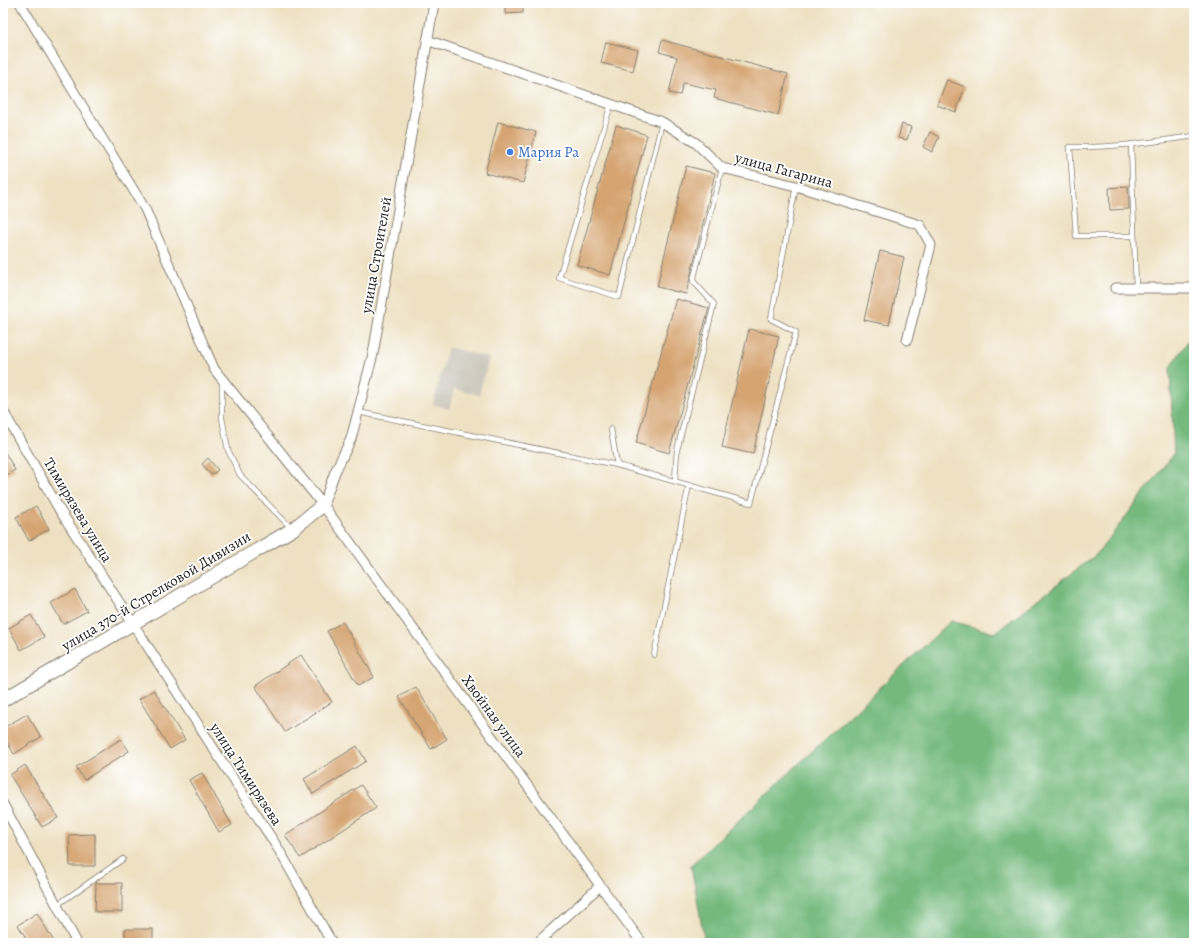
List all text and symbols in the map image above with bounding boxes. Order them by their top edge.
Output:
place label: Мария Ра [518,142,579,162]
marker: Мария Ра [505,147,515,157]
street label: улица Гагарина [732,147,835,193]
street label: улица Строителей [356,195,396,316]
street label: Тимирязева улица [39,454,117,566]
street label: улица 370-й Стрелковой Дивизии [57,526,254,656]
street label: Хвойная улица [457,671,531,761]
street label: улица Тимирязева [205,718,287,829]

